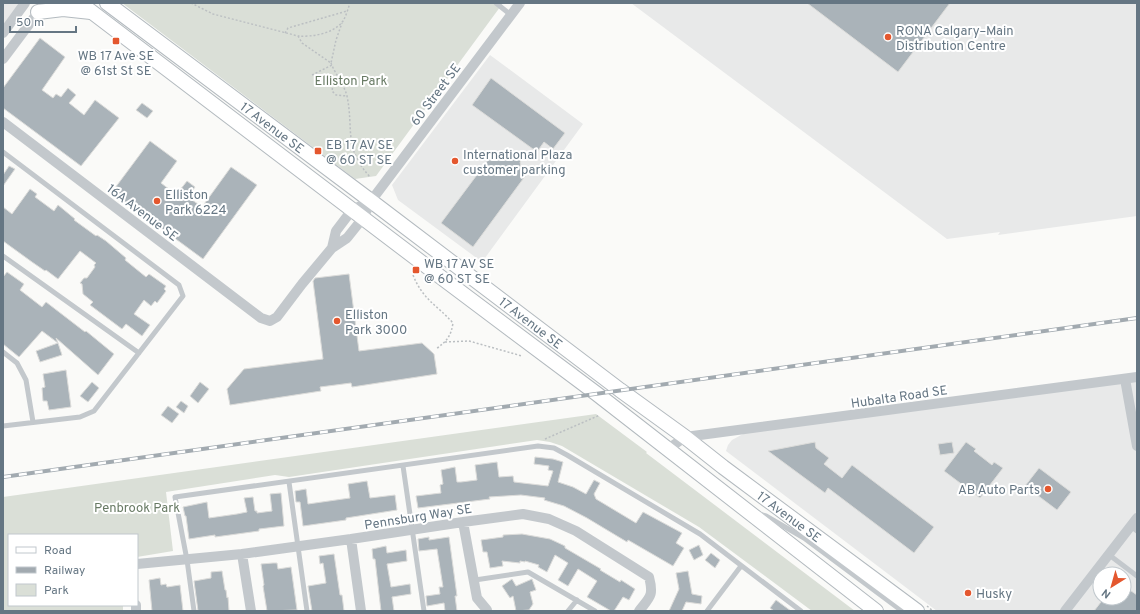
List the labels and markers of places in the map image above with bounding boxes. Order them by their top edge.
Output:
place label: RONA Calgary–Main Distribution Centre [896,24,1014,55]
marker: RONA Calgary–Main Distribution Centre [883,32,893,42]
marker: WB 17 Ave SE @ 61st St SE [111,36,121,46]
place label: WB 17 Ave SE @ 61st St SE [78,49,154,80]
place label: EB 17 AV SE @ 60 ST SE [326,138,393,169]
marker: EB 17 AV SE @ 60 ST SE [313,146,323,156]
place label: International Plaza customer parking [463,148,572,179]
marker: International Plaza customer parking [450,156,460,166]
place label: Elliston Park 6224 [165,188,227,219]
marker: Elliston Park 6224 [152,196,162,206]
place label: WB 17 AV SE @ 60 ST SE [424,257,494,288]
marker: WB 17 AV SE @ 60 ST SE [411,265,421,275]
place label: Elliston Park 3000 [345,308,407,339]
marker: Elliston Park 3000 [332,316,342,326]
place label: AB Auto Parts [958,483,1040,499]
marker: AB Auto Parts [1043,484,1053,494]
place label: Husky [976,587,1012,603]
marker: Husky [963,588,973,598]

